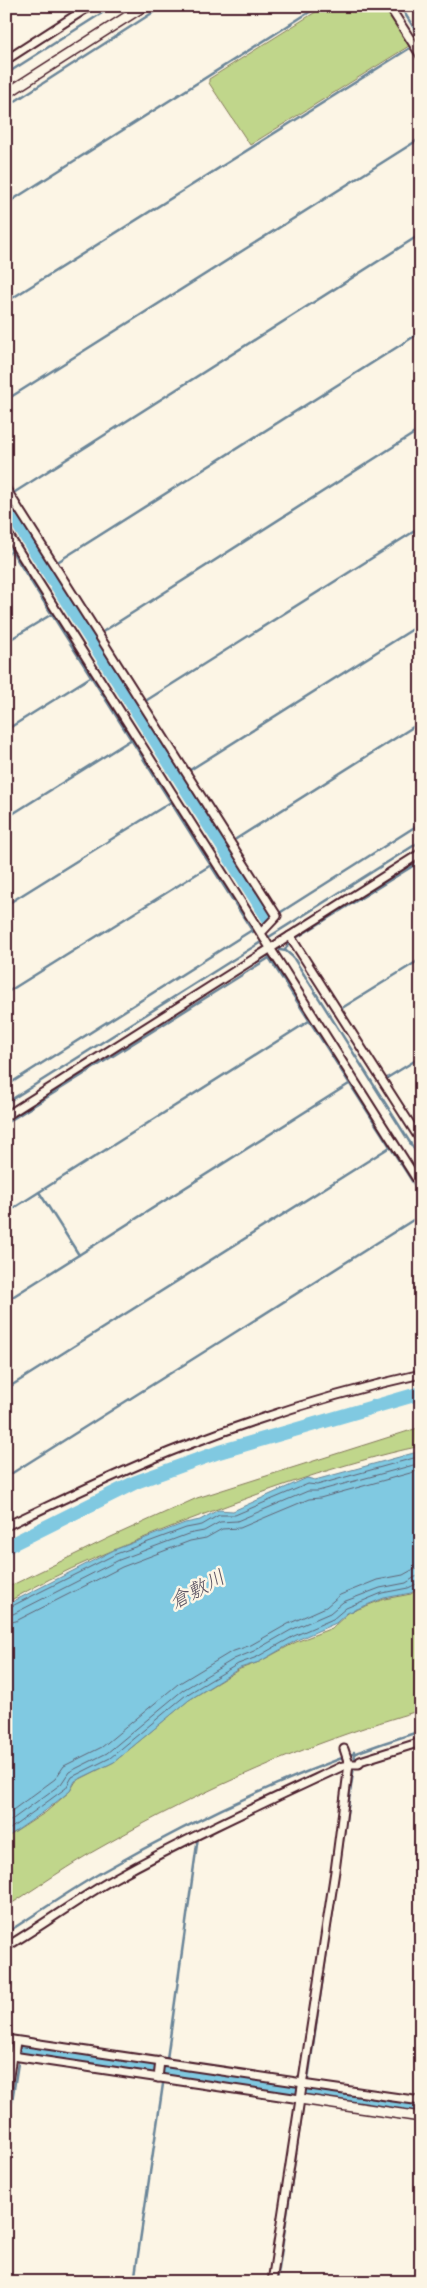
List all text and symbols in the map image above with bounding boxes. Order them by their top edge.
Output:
water label: 倉敷川 [165,1565,229,1614]

